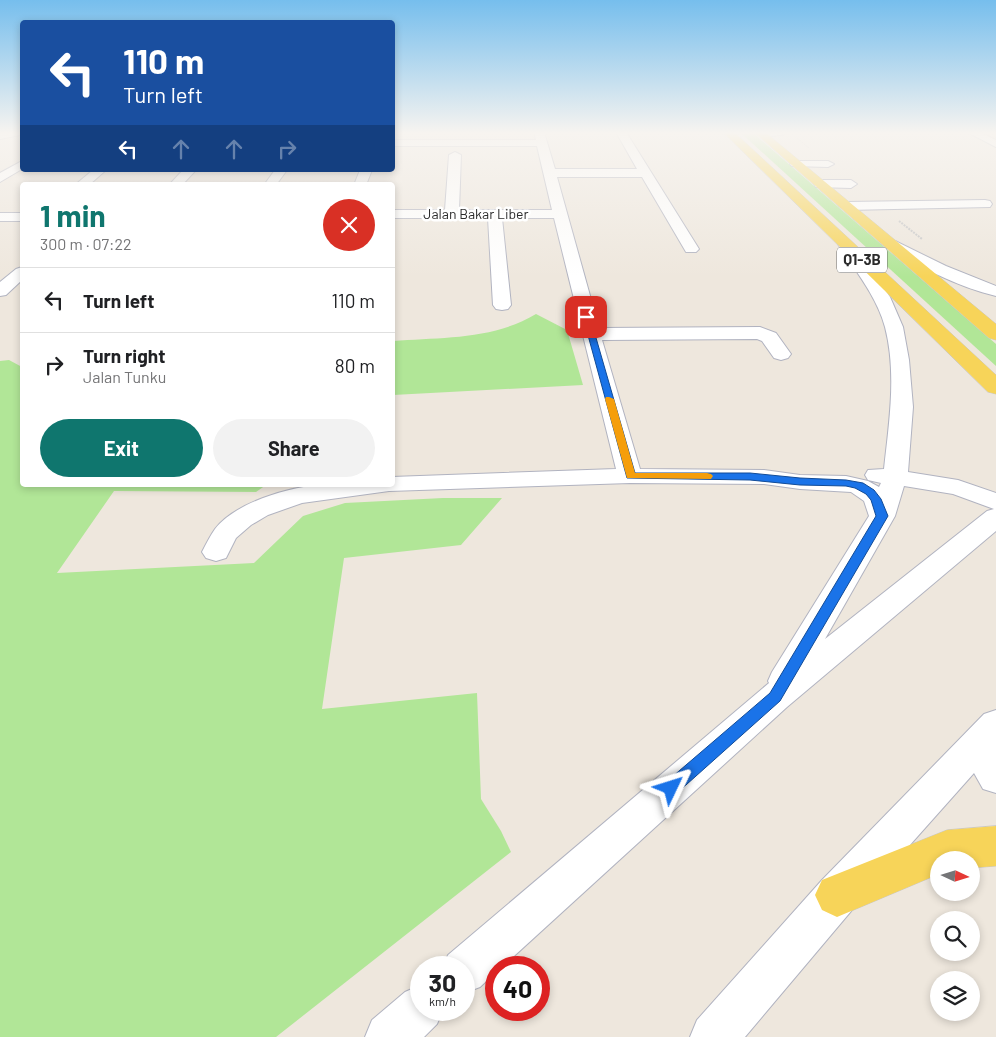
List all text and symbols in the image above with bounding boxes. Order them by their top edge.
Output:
text: 110 m [123,39,204,81]
icon: left [40,40,105,105]
text: Turn left [123,81,203,107]
icon: left [114,135,142,163]
icon: ahead [167,135,195,163]
icon: ahead [220,135,248,163]
icon: right [273,135,301,163]
text: 1 min [40,197,106,233]
button: close [323,199,375,251]
street label: Jalan Bakar Liber [423,205,529,222]
text: 300 m · 07:22 [40,234,132,253]
road number: Q1-3B [837,248,887,272]
icon: left [40,286,68,314]
text: Turn left [83,289,154,312]
text: 110 m [331,289,375,312]
pin [565,296,607,338]
icon: arrive [572,303,600,331]
text: Turn right [83,344,165,367]
icon: right [40,351,68,379]
text: 80 m [335,354,375,377]
text: Jalan Tunku [83,367,166,386]
button: Exit [40,419,203,477]
button: Share [213,419,375,477]
position arrow [644,761,696,813]
north arrow [930,851,980,901]
map controls [930,851,980,1021]
button: search [930,911,980,961]
speed limit sign: 40 [485,956,550,1021]
text: 30 [429,967,456,997]
button: layers [930,971,980,1021]
text: km/h [429,994,456,1008]

